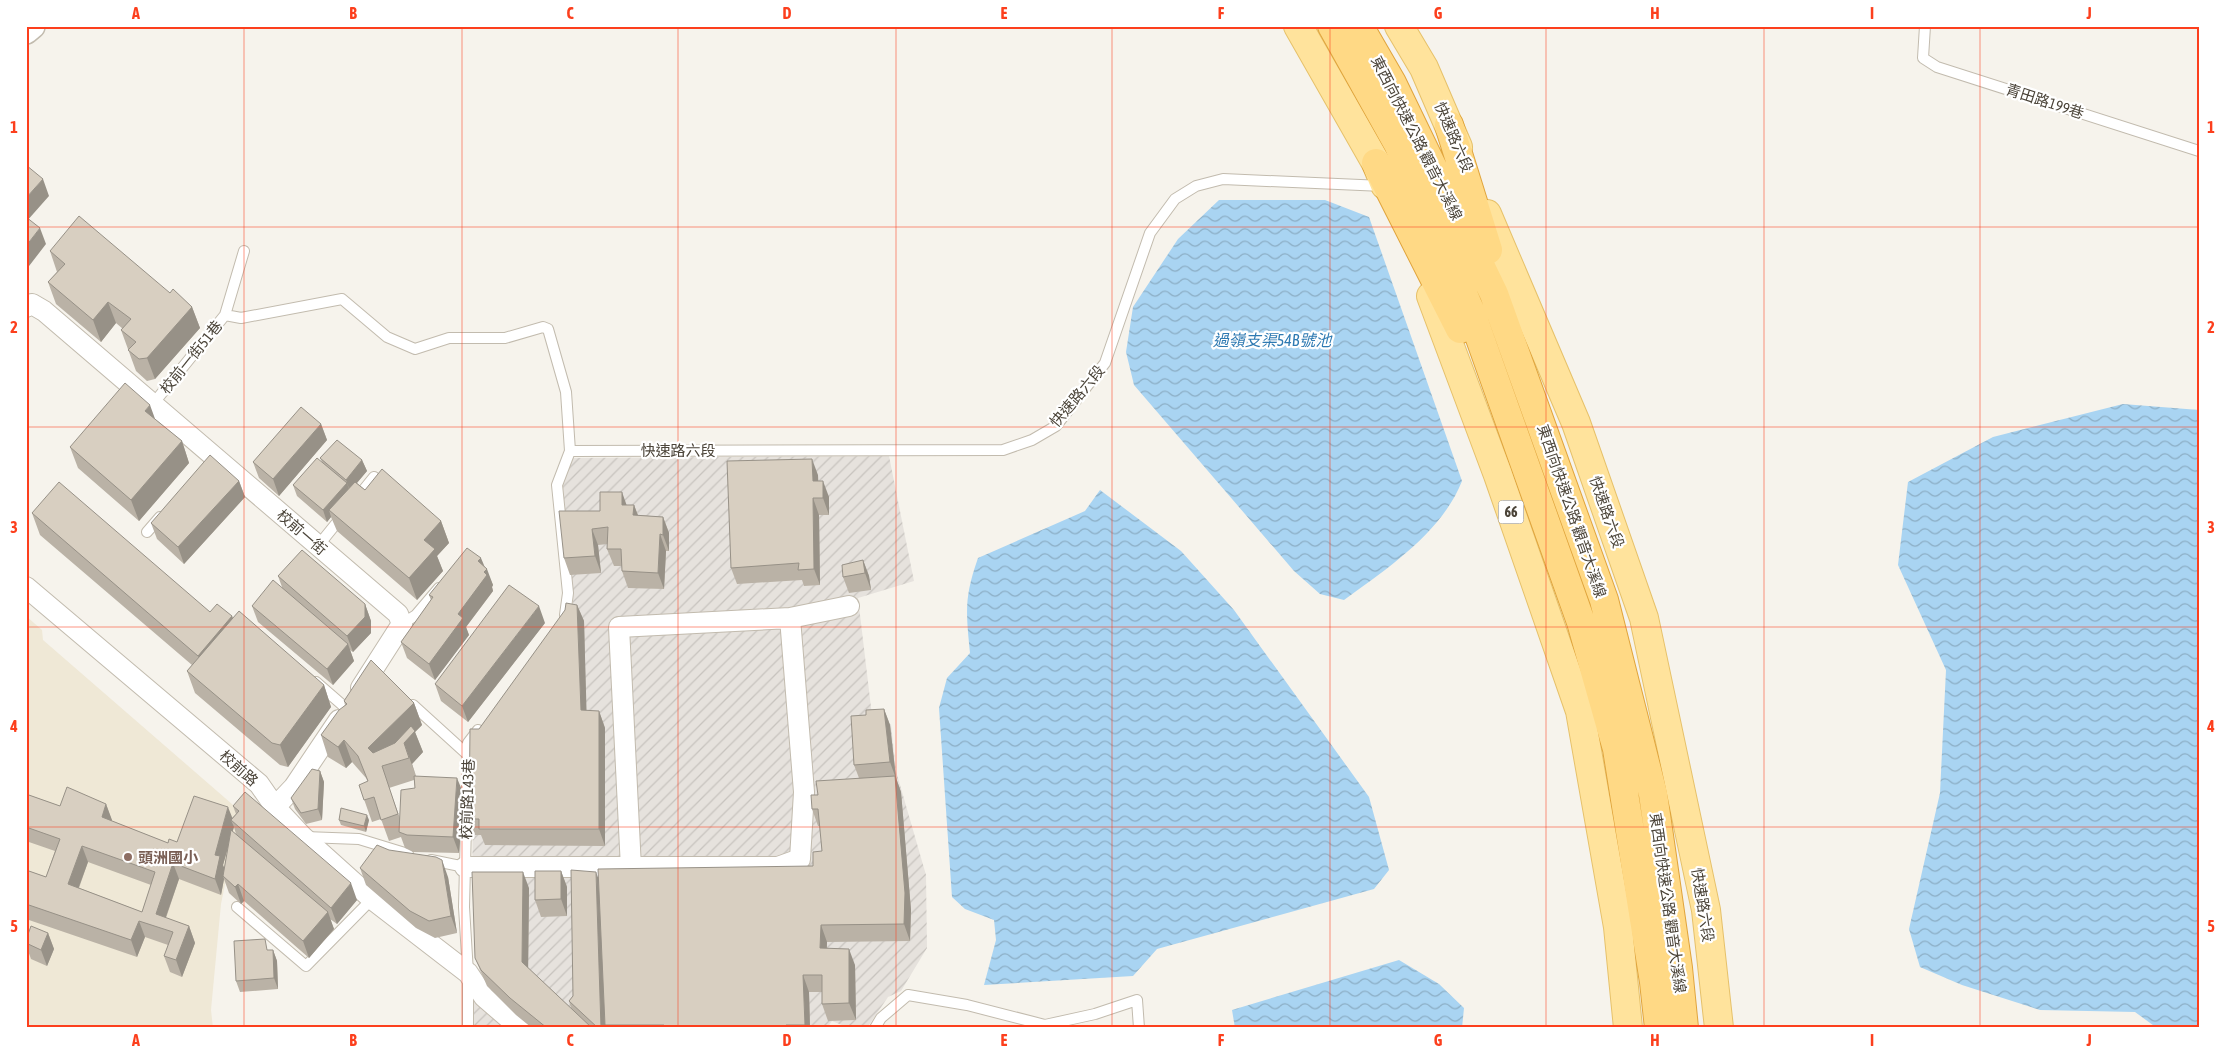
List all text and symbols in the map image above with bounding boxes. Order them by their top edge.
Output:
text: A [131,4,140,22]
text: B [349,4,357,22]
text: C [566,4,574,22]
text: D [783,4,792,22]
text: E [1001,4,1008,22]
text: F [1218,4,1225,22]
text: G [1434,4,1443,22]
text: H [1650,4,1660,22]
text: I [1870,4,1874,22]
text: J [2085,4,2092,22]
street label: 東西向快速公路 觀音大溪線 [1368,53,1466,223]
street label: 青田路199巷 [2004,80,2086,122]
street label: 快速路六段 [1432,99,1476,175]
text: 1 [10,118,18,136]
text: 1 [2207,118,2215,136]
street label: 校前一街51巷 [156,317,226,397]
text: 2 [10,318,18,336]
text: 2 [2207,318,2215,336]
water label: 過嶺支渠54B號池 [1213,331,1333,349]
street label: 快速路六段 [1046,362,1108,430]
street label: 東西向快速公路 觀音大溪線 [1534,422,1610,600]
street label: 快速路六段 [640,442,716,459]
street label: 快速路六段 [1587,474,1627,550]
road number: 66 [1498,501,1524,524]
street label: 校前一街 [274,506,330,558]
text: 3 [10,518,18,536]
text: 3 [2207,518,2215,536]
text: 4 [9,717,18,735]
text: 4 [2206,717,2215,735]
street label: 校前路 [217,747,261,789]
street label: 校前路143巷 [457,758,477,840]
street label: 東西向快速公路 觀音大溪線 [1647,812,1689,994]
place label: 頭洲國小 [138,849,199,866]
marker: 頭洲國小 [122,851,134,863]
street label: 快速路六段 [1689,867,1717,943]
text: 5 [10,917,18,935]
text: 5 [2207,917,2215,935]
text: A [131,1031,140,1049]
text: B [349,1031,357,1049]
text: C [566,1031,574,1049]
text: D [783,1031,792,1049]
text: E [1001,1031,1008,1049]
text: F [1218,1031,1225,1049]
text: G [1434,1031,1443,1049]
text: H [1650,1031,1660,1049]
text: I [1870,1031,1874,1049]
text: J [2085,1031,2092,1049]

